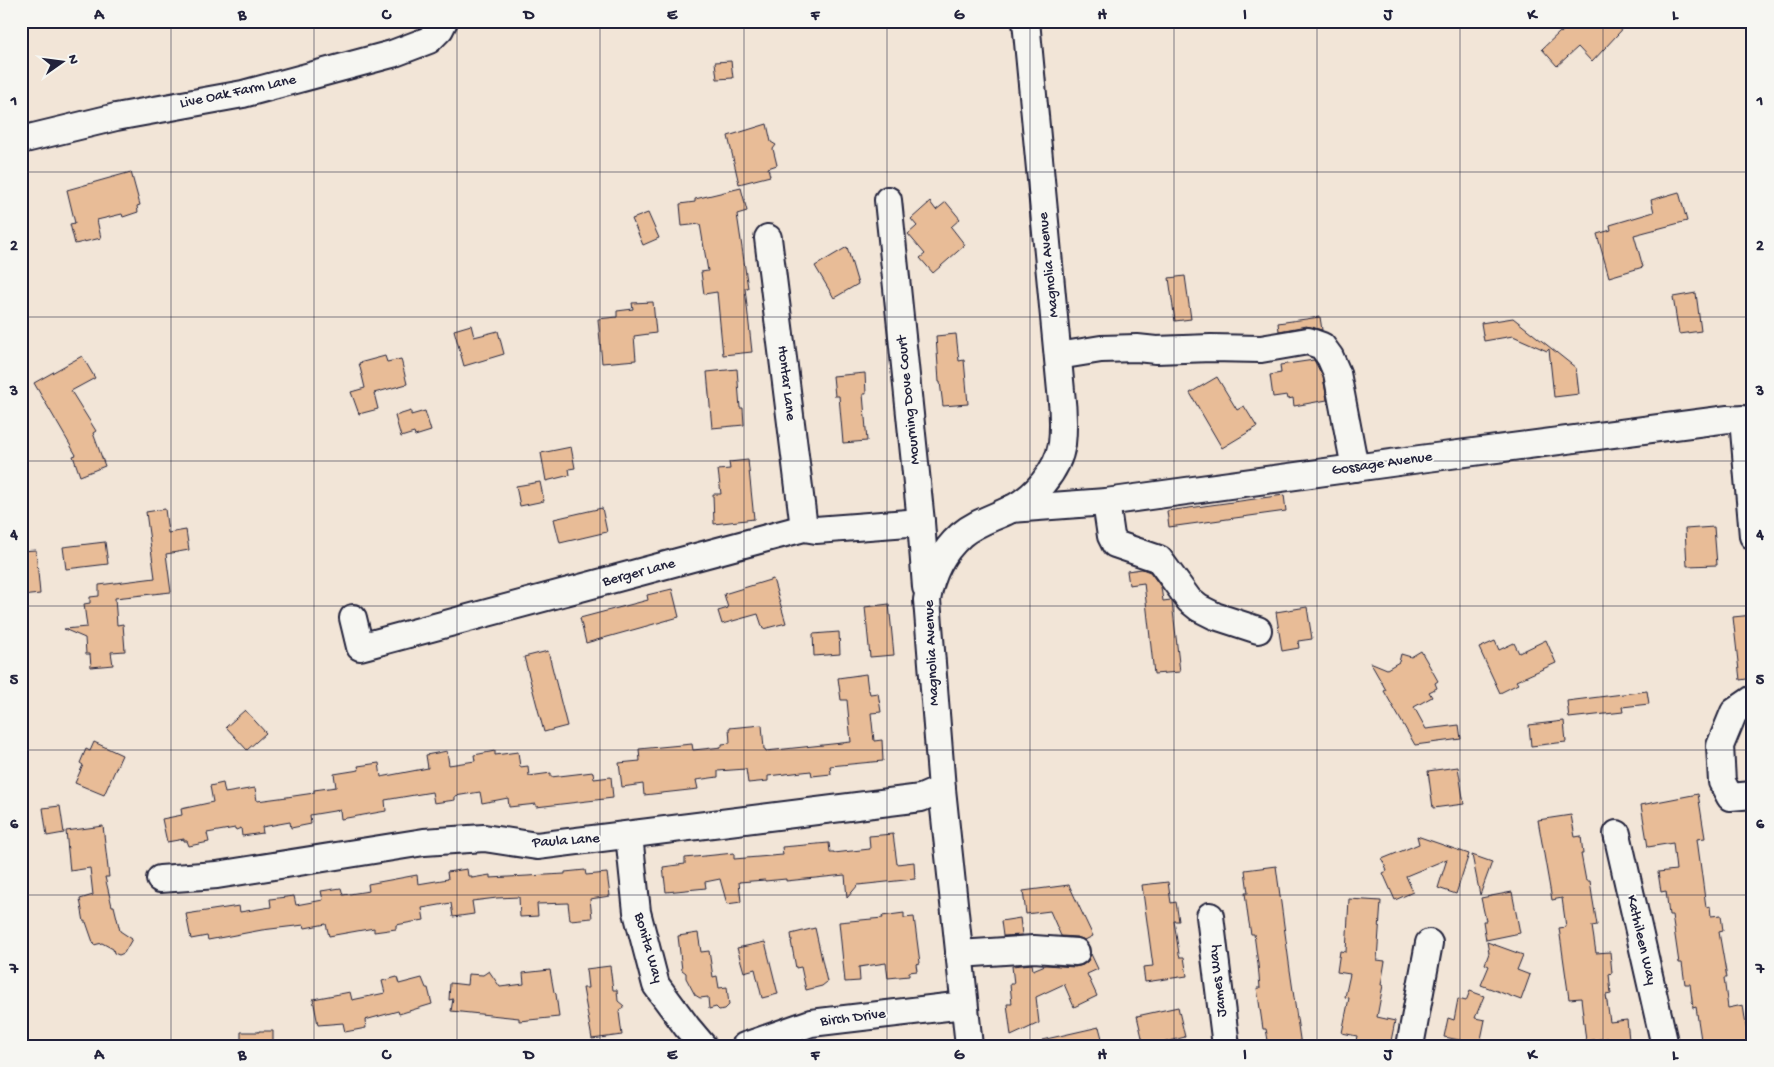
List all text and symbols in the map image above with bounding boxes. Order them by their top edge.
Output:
text: A [93,7,105,26]
text: B [237,7,247,26]
text: C [381,7,392,26]
text: D [522,7,535,26]
text: E [667,7,678,26]
text: F [810,7,821,26]
text: G [954,7,965,26]
text: H [1097,7,1107,26]
text: I [1243,7,1247,26]
text: J [1383,7,1394,26]
text: K [1527,7,1539,26]
text: L [1672,7,1679,26]
north arrow [38,38,88,88]
text: N [63,53,82,66]
street label: Live Oak Farm Lane [178,71,298,113]
text: 1 [10,93,17,112]
text: 1 [1756,93,1763,112]
street label: Magnolia Avenue [1034,211,1063,319]
text: 2 [10,238,18,257]
text: 2 [1756,238,1764,257]
street label: Mourning Dove Court [893,333,925,466]
street label: Hontar Lane [772,344,800,422]
text: 3 [9,383,18,402]
text: 3 [1755,383,1764,402]
street label: Gossage Avenue [1330,448,1434,480]
text: 4 [9,527,18,546]
text: 4 [1755,527,1764,546]
street label: Berger Lane [600,555,678,592]
street label: Magnolia Avenue [920,599,944,706]
text: 5 [10,672,19,691]
text: 5 [1756,672,1765,691]
text: 6 [10,816,19,835]
text: 6 [1756,816,1765,835]
street label: Paula Lane [531,830,601,852]
street label: Kathileen Way [1622,893,1660,987]
street label: Bonita Way [629,910,667,986]
street label: James Way [1205,943,1231,1018]
text: 7 [9,961,19,980]
text: 7 [1755,961,1765,980]
street label: Birch Drive [818,1005,887,1031]
text: A [93,1047,105,1066]
text: B [237,1047,247,1066]
text: C [381,1047,392,1066]
text: D [522,1047,535,1066]
text: E [667,1047,678,1066]
text: F [810,1047,821,1066]
text: G [954,1047,965,1066]
text: H [1097,1047,1107,1066]
text: I [1243,1047,1247,1066]
text: J [1383,1047,1394,1066]
text: K [1527,1047,1539,1066]
text: L [1672,1047,1679,1066]

